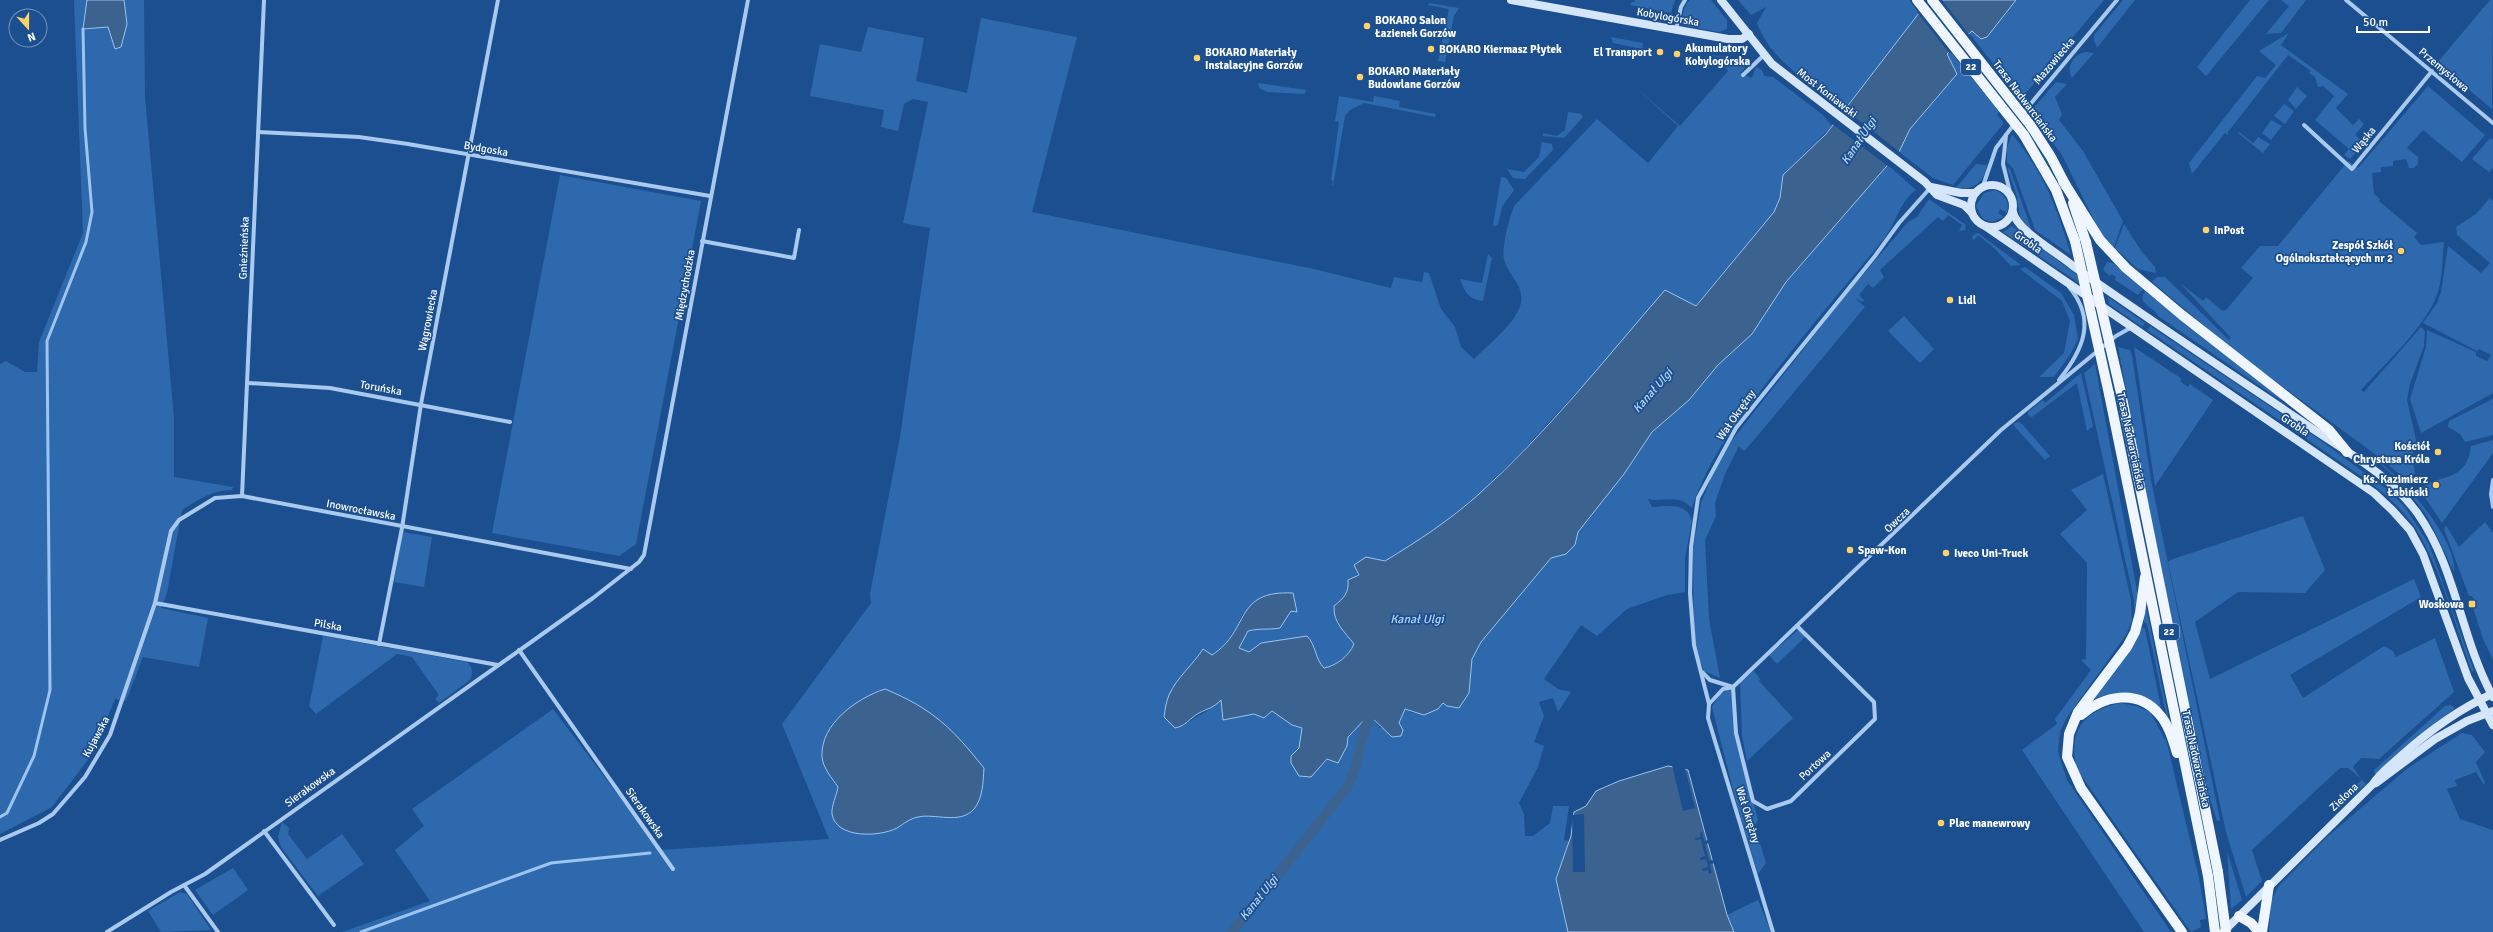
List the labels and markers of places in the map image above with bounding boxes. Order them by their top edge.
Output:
place label: BOKARO Salon Łazienek Gorzów [1374,14,1457,40]
marker: BOKARO Salon Łazienek Gorzów [1362,21,1372,31]
place label: Akumulatory Kobylogórska [1685,42,1750,68]
place label: BOKARO Kiermasz Płytek [1439,43,1562,56]
marker: BOKARO Kiermasz Płytek [1426,44,1436,54]
place label: BOKARO Materiały Instalacyjne Gorzów [1205,46,1303,72]
place label: El Transport [1593,46,1652,59]
marker: El Transport [1655,47,1665,57]
marker: Akumulatory Kobylogórska [1672,49,1682,59]
marker: BOKARO Materiały Instalacyjne Gorzów [1192,53,1202,63]
place label: BOKARO Materiały Budowlane Gorzów [1368,65,1461,91]
marker: BOKARO Materiały Budowlane Gorzów [1355,72,1365,82]
place label: InPost [2214,224,2244,237]
marker: InPost [2201,225,2211,235]
place label: Zespół Szkół Ogólnokształcących nr 2 [2276,239,2393,265]
marker: Zespół Szkół Ogólnokształcących nr 2 [2396,246,2406,256]
place label: Lidl [1958,294,1977,307]
marker: Lidl [1945,295,1955,305]
place label: Kościół Chrystusa Króla [2353,440,2430,466]
marker: Kościół Chrystusa Króla [2433,447,2443,457]
place label: Ks. Kazimierz Łabiński [2363,473,2428,499]
marker: Ks. Kazimierz Łabiński [2431,480,2441,490]
place label: Spaw-Kon [1858,544,1907,557]
marker: Spaw-Kon [1845,545,1855,555]
place label: Iveco Uni-Truck [1954,547,2028,560]
marker: Iveco Uni-Truck [1941,548,1951,558]
place label: Woskowa [2419,598,2464,611]
marker: Woskowa [2467,599,2477,609]
place label: Plac manewrowy [1949,817,2031,830]
marker: Plac manewrowy [1936,818,1946,828]

